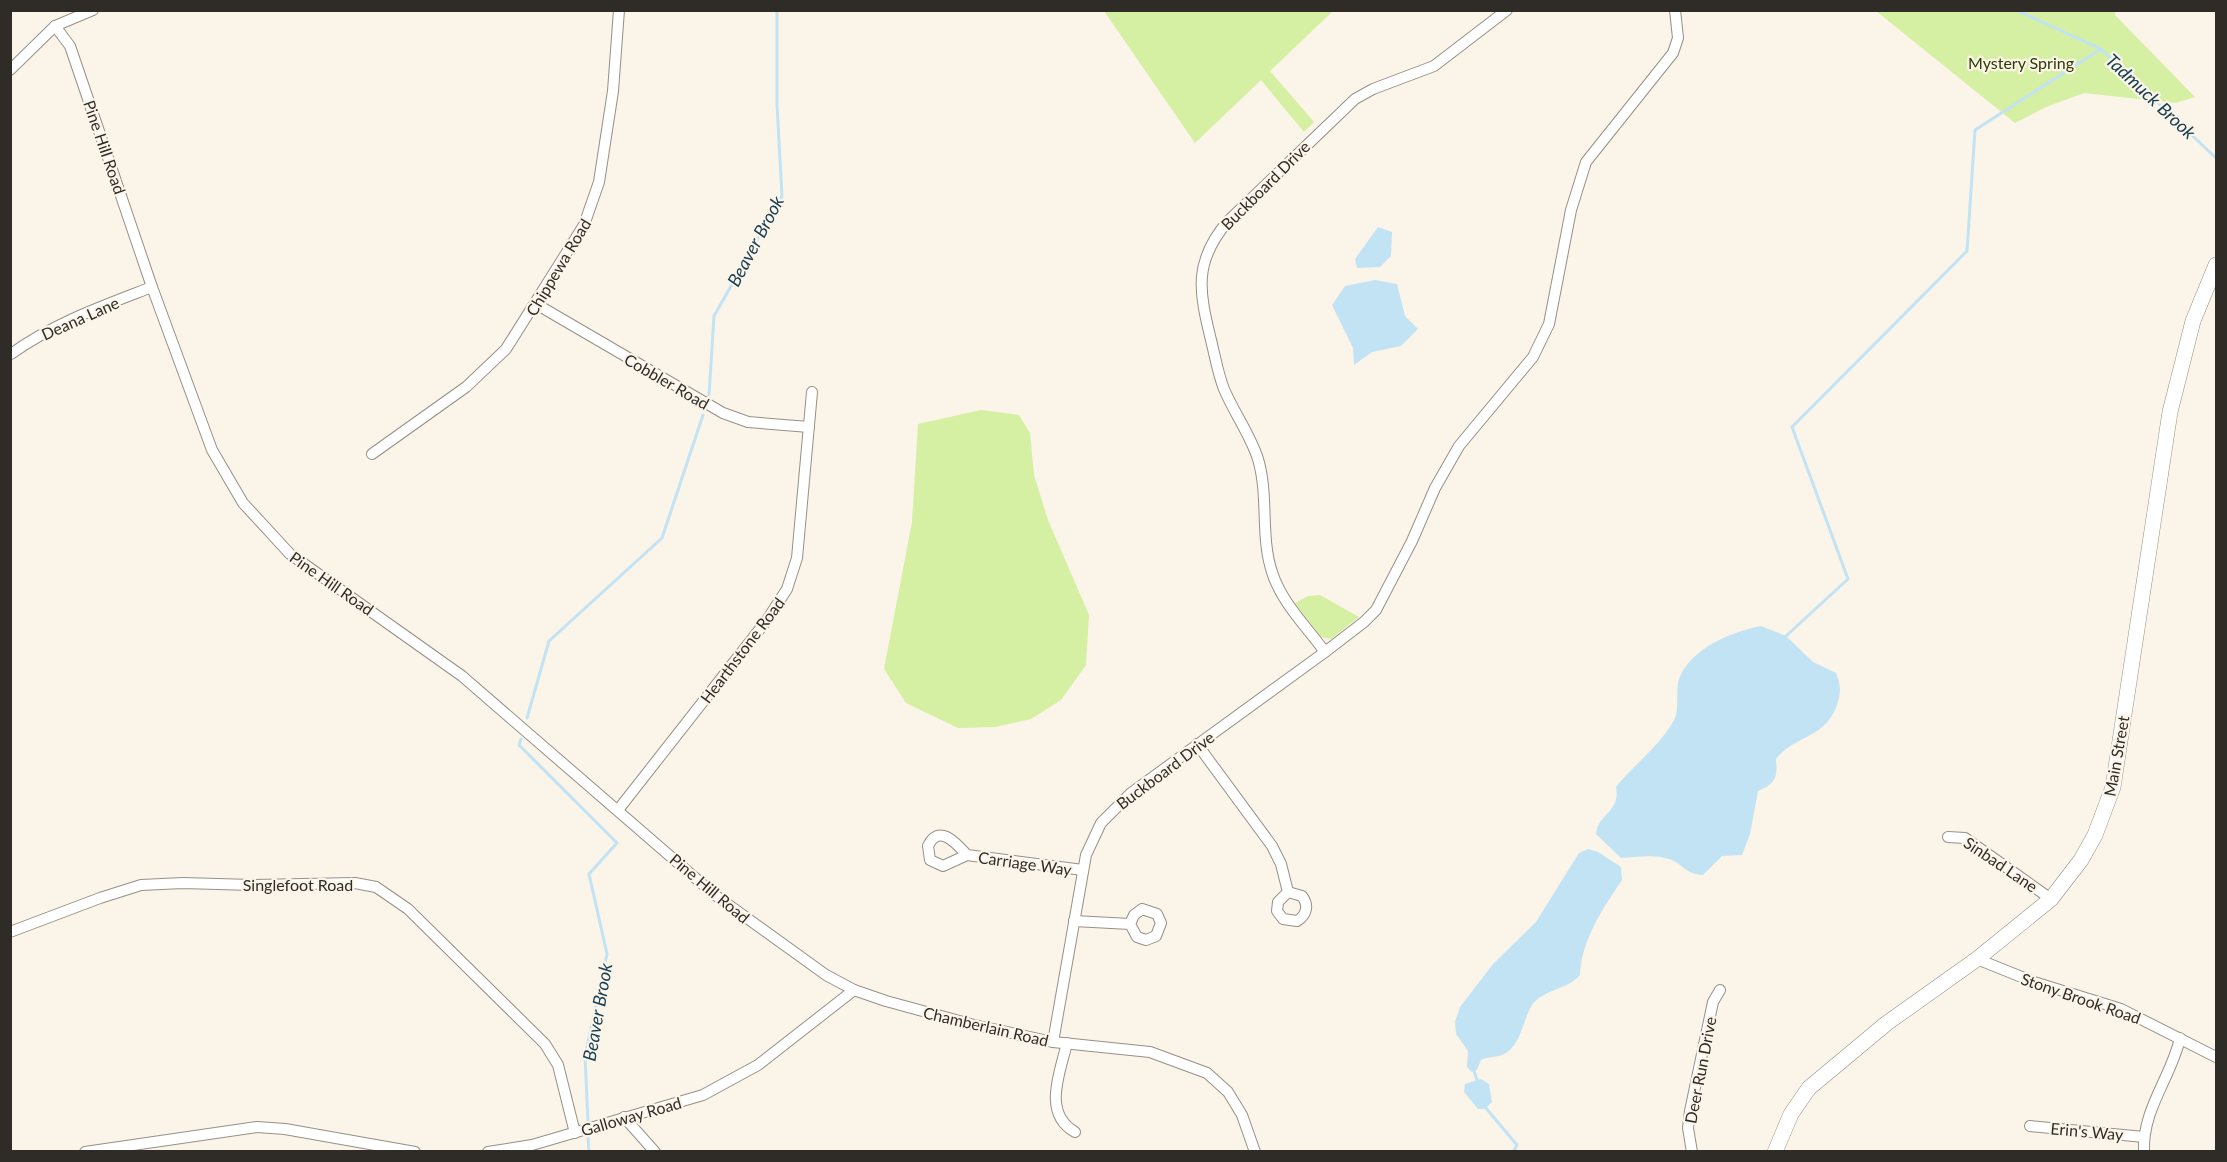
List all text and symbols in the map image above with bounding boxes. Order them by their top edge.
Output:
water label: Tadmuck Brook [2101,49,2201,144]
park label: Mystery Spring [1968,53,2074,72]
street label: Pine Hill Road [80,98,130,196]
street label: Buckboard Drive [1217,137,1313,233]
water label: Beaver Brook [722,192,788,290]
street label: Chippewa Road [522,215,594,319]
street label: Deana Lane [38,292,122,344]
street label: Cobbler Road [621,349,713,413]
street label: Pine Hill Road [286,547,378,619]
street label: Hearthstone Road [696,593,788,707]
street label: Main Street [2100,714,2132,798]
street label: Buckboard Drive [1112,727,1218,813]
street label: Sinbad Lane [1960,832,2042,896]
street label: Carriage Way [977,847,1074,879]
street label: Pine Hill Road [666,849,754,927]
street label: Singlefoot Road [243,875,353,894]
water label: Beaver Brook [578,961,617,1063]
street label: Stony Brook Road [2019,969,2143,1027]
street label: Chamberlain Road [921,1002,1051,1050]
street label: Deer Run Drive [1680,1015,1720,1125]
street label: Galloway Road [579,1093,683,1139]
street label: Erin's Way [2050,1118,2125,1144]

